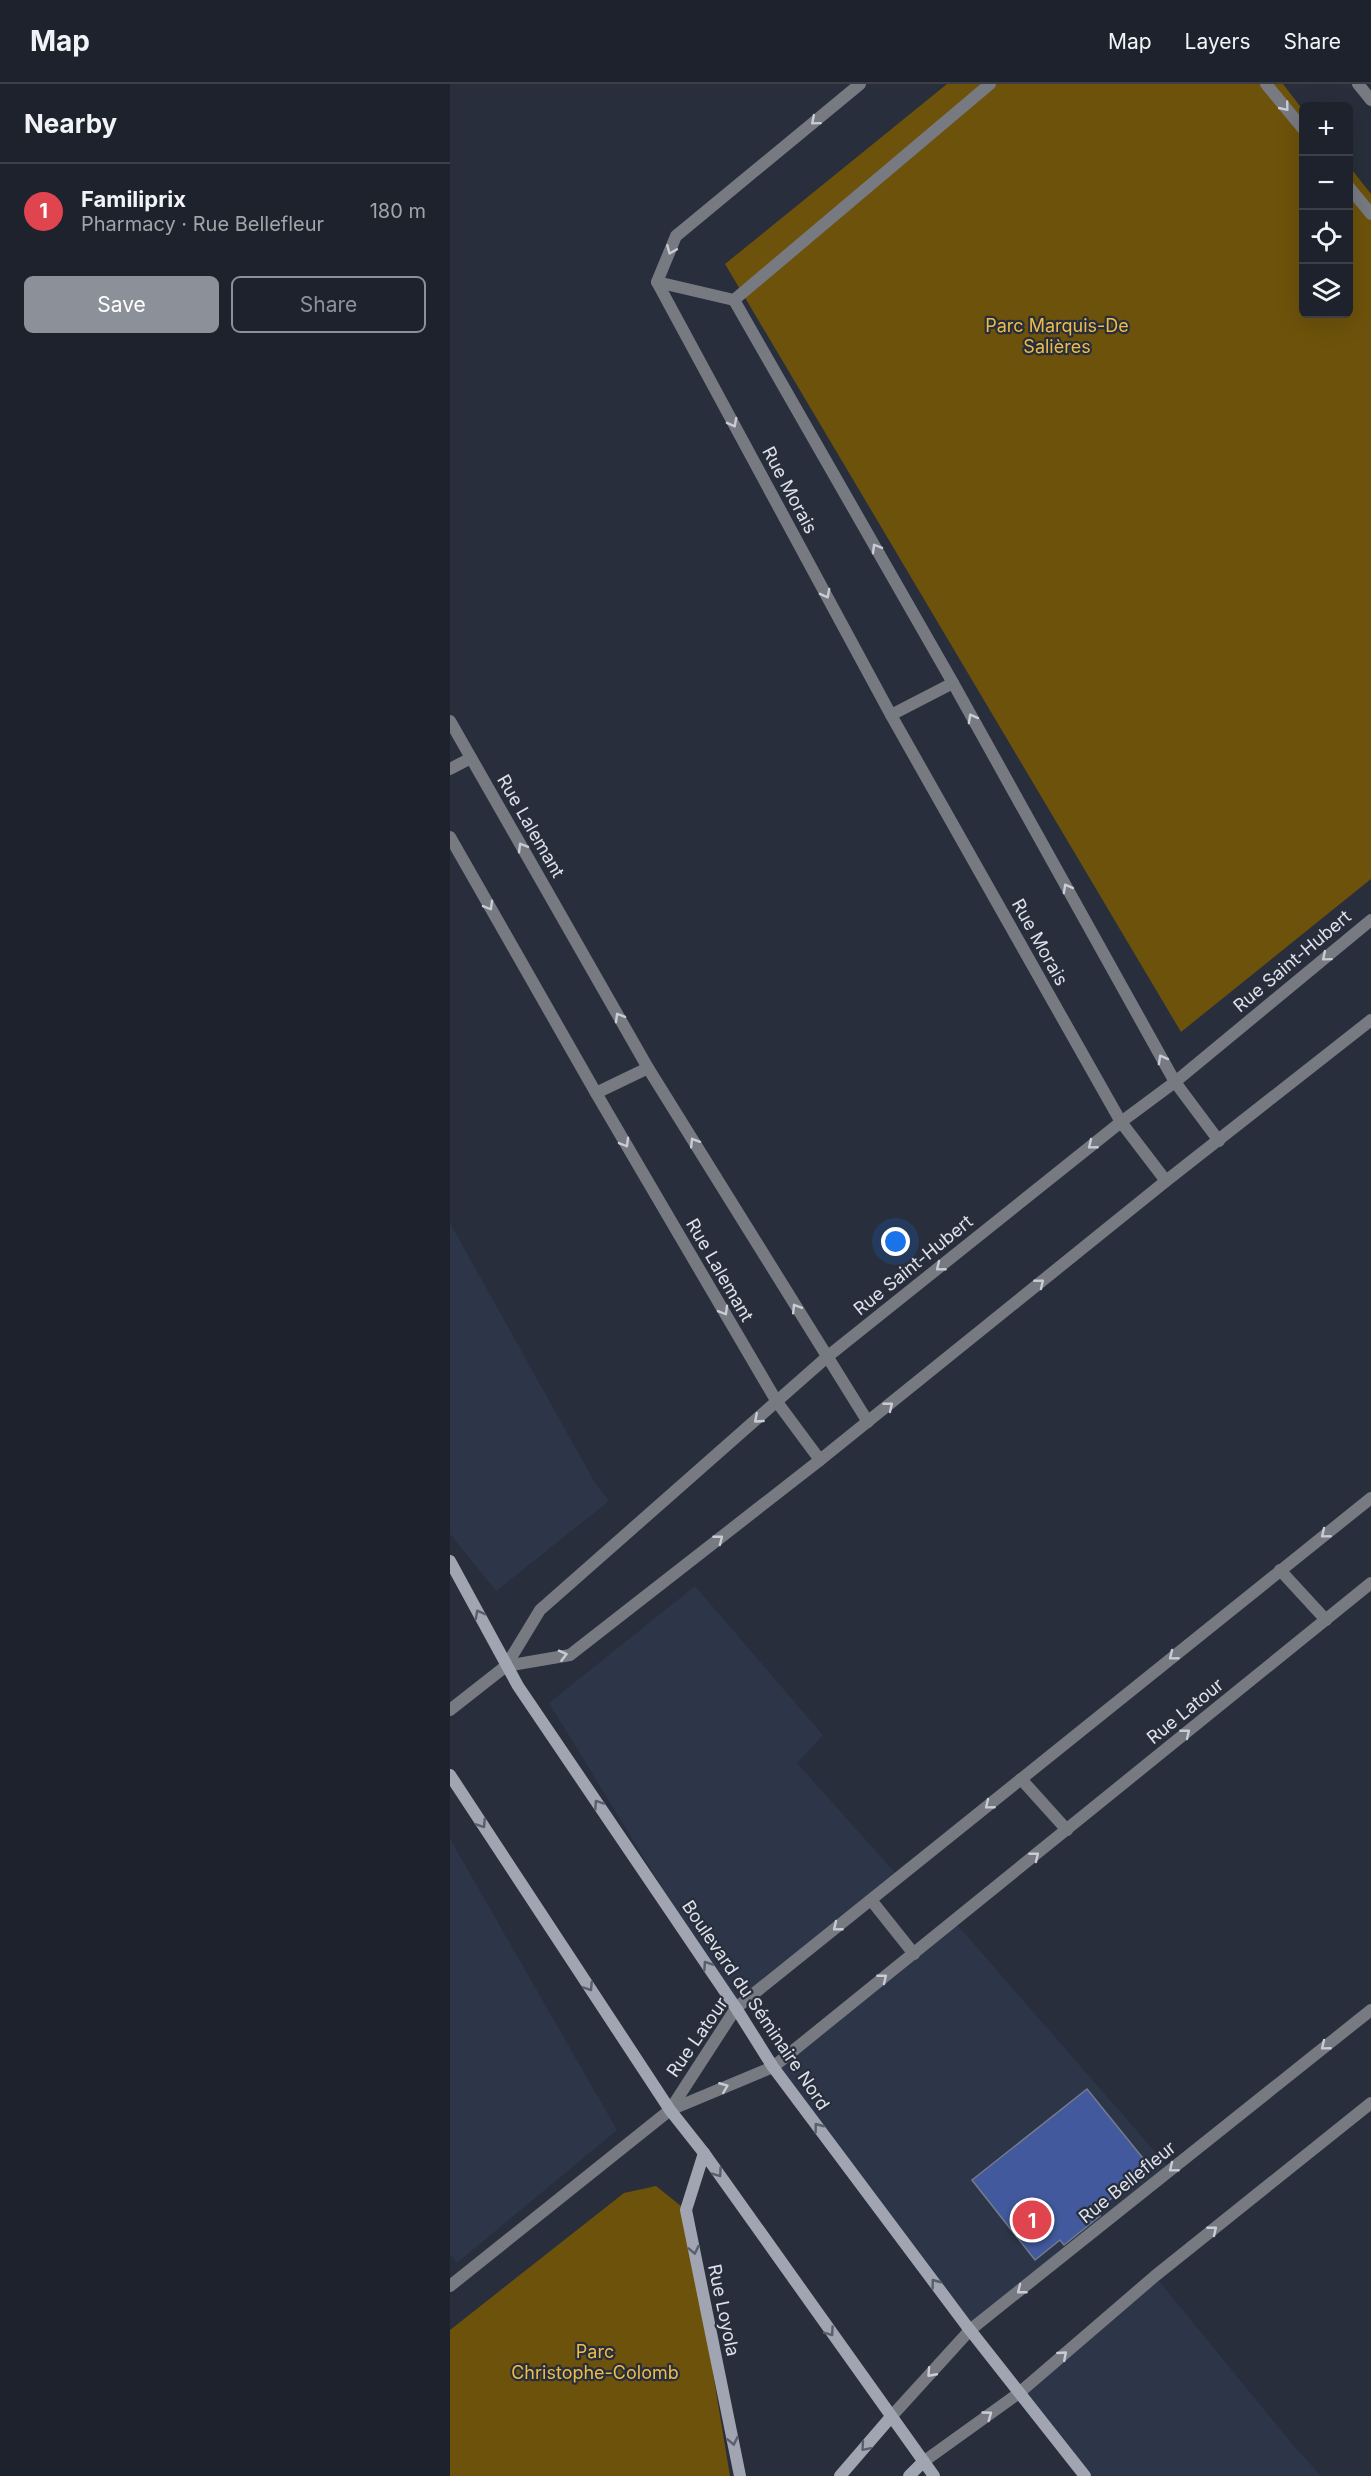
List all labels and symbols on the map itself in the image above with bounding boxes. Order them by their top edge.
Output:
one-way arrow [1277,100,1288,111]
one-way arrow [811,114,822,125]
one-way arrow [666,243,678,254]
park label: Parc Marquis-De Salières [985,315,1129,357]
one-way arrow [726,416,737,427]
street label: Rue Morais [758,443,822,537]
one-way arrow [872,544,883,554]
one-way arrow [819,588,830,598]
one-way arrow [968,714,979,724]
street label: Rue Lalemant [493,771,569,881]
one-way arrow [518,843,530,854]
one-way arrow [1063,884,1074,894]
street label: Rue Morais [1008,895,1072,989]
one-way arrow [482,900,494,910]
street label: Rue Saint-Hubert [1229,906,1355,1016]
one-way arrow [1322,950,1333,961]
one-way arrow [615,1013,626,1023]
one-way arrow [1158,1054,1169,1065]
one-way arrow [618,1137,630,1148]
one-way arrow [1088,1137,1099,1148]
one-way arrow [689,1138,701,1148]
street label: Rue Saint-Hubert [849,1211,977,1319]
street label: Rue Lalemant [682,1215,758,1325]
your location [881,1227,910,1256]
one-way arrow [936,1259,947,1270]
one-way arrow [1033,1279,1044,1290]
one-way arrow [792,1304,804,1314]
one-way arrow [717,1305,729,1316]
one-way arrow [882,1402,893,1413]
one-way arrow [754,1411,765,1422]
one-way arrow [1321,1527,1332,1538]
one-way arrow [712,1536,723,1547]
one-way arrow [475,1610,486,1621]
one-way arrow [1169,1649,1180,1660]
one-way arrow [558,1650,568,1663]
street label: Rue Latour [1143,1674,1228,1748]
one-way arrow [1180,1729,1191,1740]
one-way arrow [984,1797,995,1808]
one-way arrow [594,1799,605,1810]
one-way arrow [475,1817,486,1828]
one-way arrow [1028,1852,1039,1863]
street label: Boulevard du Séminaire Nord [678,1896,834,2114]
one-way arrow [832,1920,843,1931]
one-way arrow [703,1961,714,1972]
one-way arrow [876,1975,887,1986]
one-way arrow [582,1980,593,1991]
street label: Rue Latour [662,1993,732,2081]
one-way arrow [1321,2039,1332,2050]
one-way arrow [717,2082,728,2094]
one-way arrow [814,2123,825,2134]
street label: Rue Bellefleur [1074,2137,1180,2227]
one-way arrow [1169,2161,1180,2172]
one-way arrow [711,2166,722,2177]
pin: 1 [1012,2198,1052,2242]
one-way arrow [1206,2226,1217,2237]
one-way arrow [687,2245,700,2255]
street label: Rue Loyola [704,2262,744,2358]
one-way arrow [931,2279,942,2290]
one-way arrow [1016,2282,1027,2293]
one-way arrow [823,2326,834,2337]
park label: Parc Christophe-Colomb [511,2341,679,2383]
one-way arrow [1056,2351,1067,2362]
one-way arrow [927,2366,938,2377]
one-way arrow [981,2411,992,2422]
one-way arrow [726,2436,739,2446]
one-way arrow [861,2440,872,2451]

